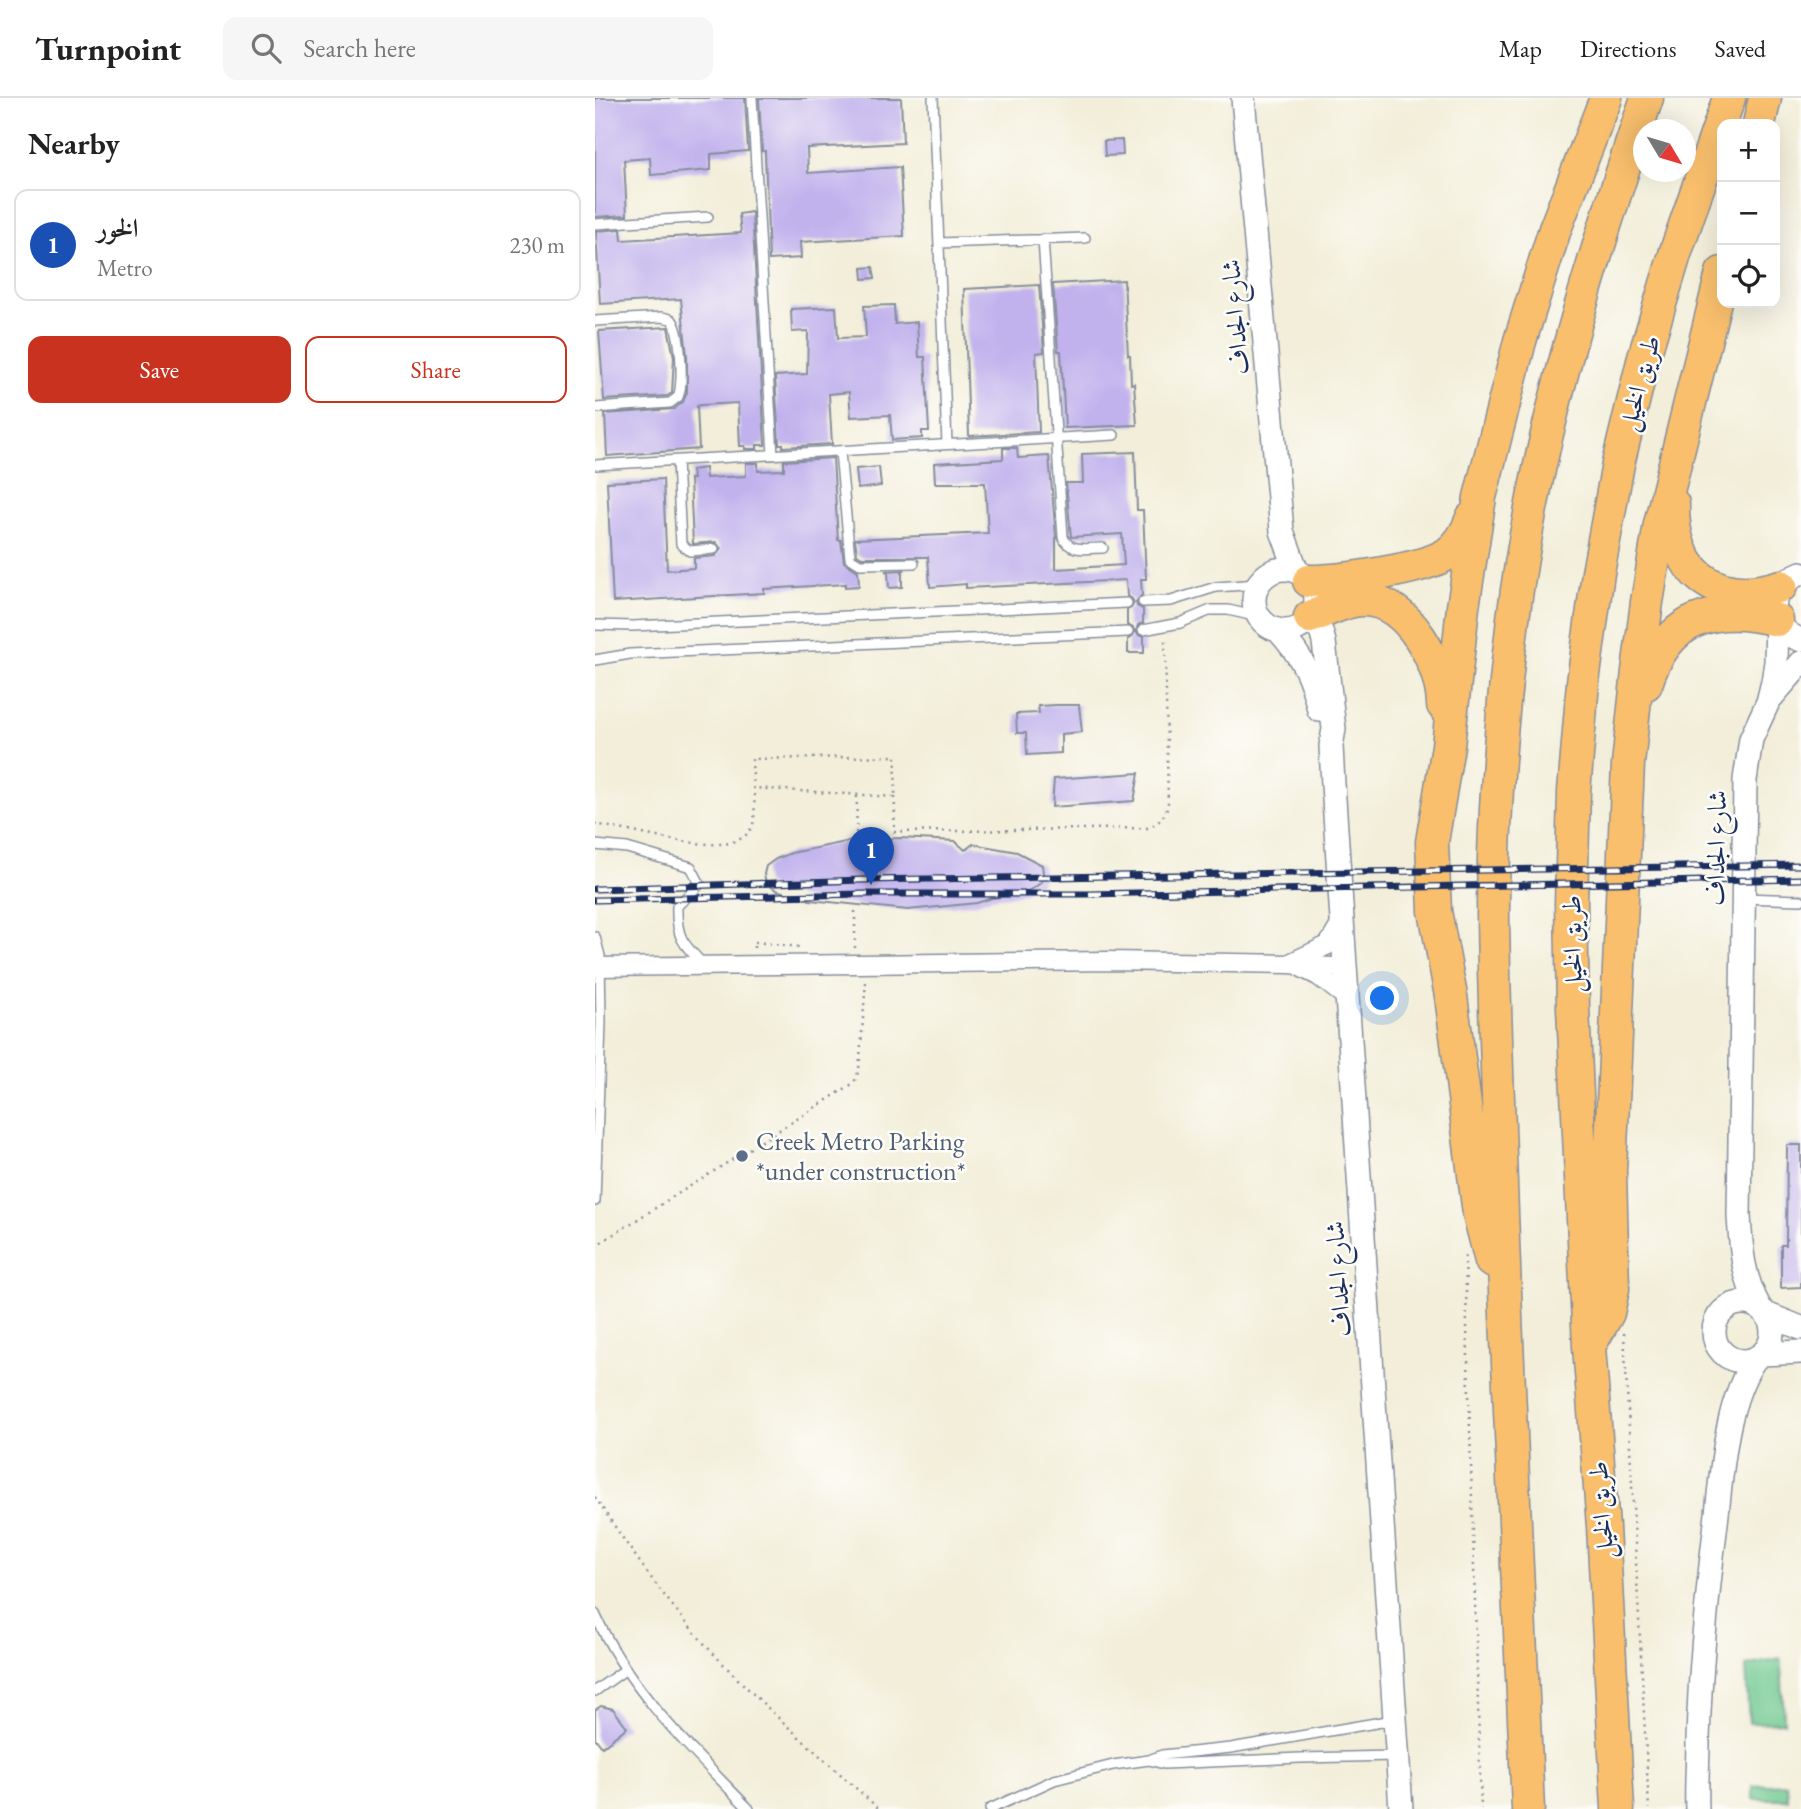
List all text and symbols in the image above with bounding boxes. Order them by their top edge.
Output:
search box [223,17,713,80]
text: Turnpoint [35,27,181,70]
icon: search [247,29,285,67]
text: Search here [303,31,416,65]
text: Map [1499,33,1542,64]
text: Directions [1580,33,1677,64]
text: Saved [1715,33,1766,64]
north arrow [1633,119,1696,182]
map controls [1717,119,1780,308]
button: + [1717,119,1780,182]
text: Nearby [28,124,120,163]
button: − [1717,182,1780,245]
text: الخور [97,211,138,245]
text: 1 [47,230,59,260]
text: 230 m [509,230,565,260]
button: locate [1717,245,1780,308]
text: Metro [97,253,153,283]
street label: شارع الجداف [1213,257,1262,376]
street label: طريق الخيل [1610,331,1669,435]
button: Save [28,336,291,403]
button: Share [305,336,567,403]
street label: شارع الجداف [1698,790,1739,906]
pin: 1 [848,827,894,885]
street label: طريق الخيل [1554,895,1591,993]
your location [1365,981,1399,1015]
place label: Creek Metro Parking *under construction* [756,1124,966,1188]
marker: Creek Metro Parking *under construction* [734,1148,750,1164]
street label: شارع الجداف [1317,1220,1364,1338]
street label: طريق الخيل [1581,1460,1622,1560]

